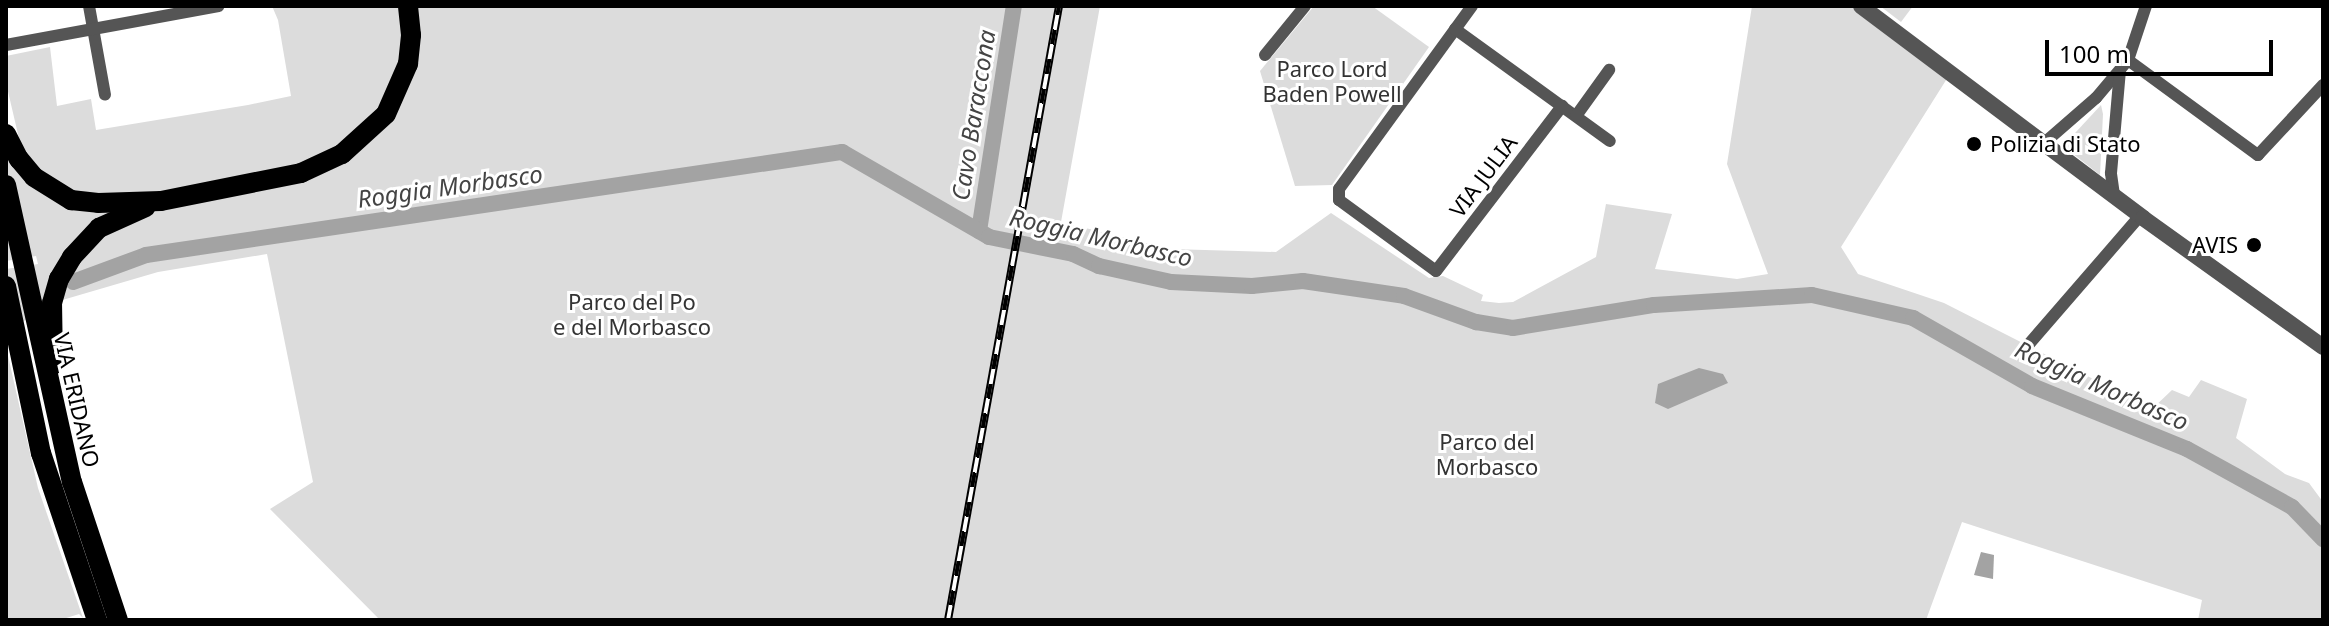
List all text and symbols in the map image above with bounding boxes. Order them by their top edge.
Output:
scale bar [2049,24,2277,74]
water label: Cavo Baraccona [945,28,1001,202]
text: 100 m [2059,37,2129,70]
park label: Parco Lord Baden Powell [1262,55,1402,106]
street label: VIA JULIA [1444,130,1522,222]
place label: Polizia di Stato [1990,131,2141,157]
marker: Polizia di Stato [1965,135,1983,153]
water label: Roggia Morbasco [356,159,544,213]
water label: Roggia Morbasco [1007,202,1195,272]
place label: AVIS [2192,232,2238,258]
marker: AVIS [2245,236,2263,254]
park label: Parco del Po e del Morbasco [553,288,711,340]
street label: VIA ERIDANO [49,330,105,470]
water label: Roggia Morbasco [2011,334,2193,436]
park label: Parco del Morbasco [1436,428,1538,480]

